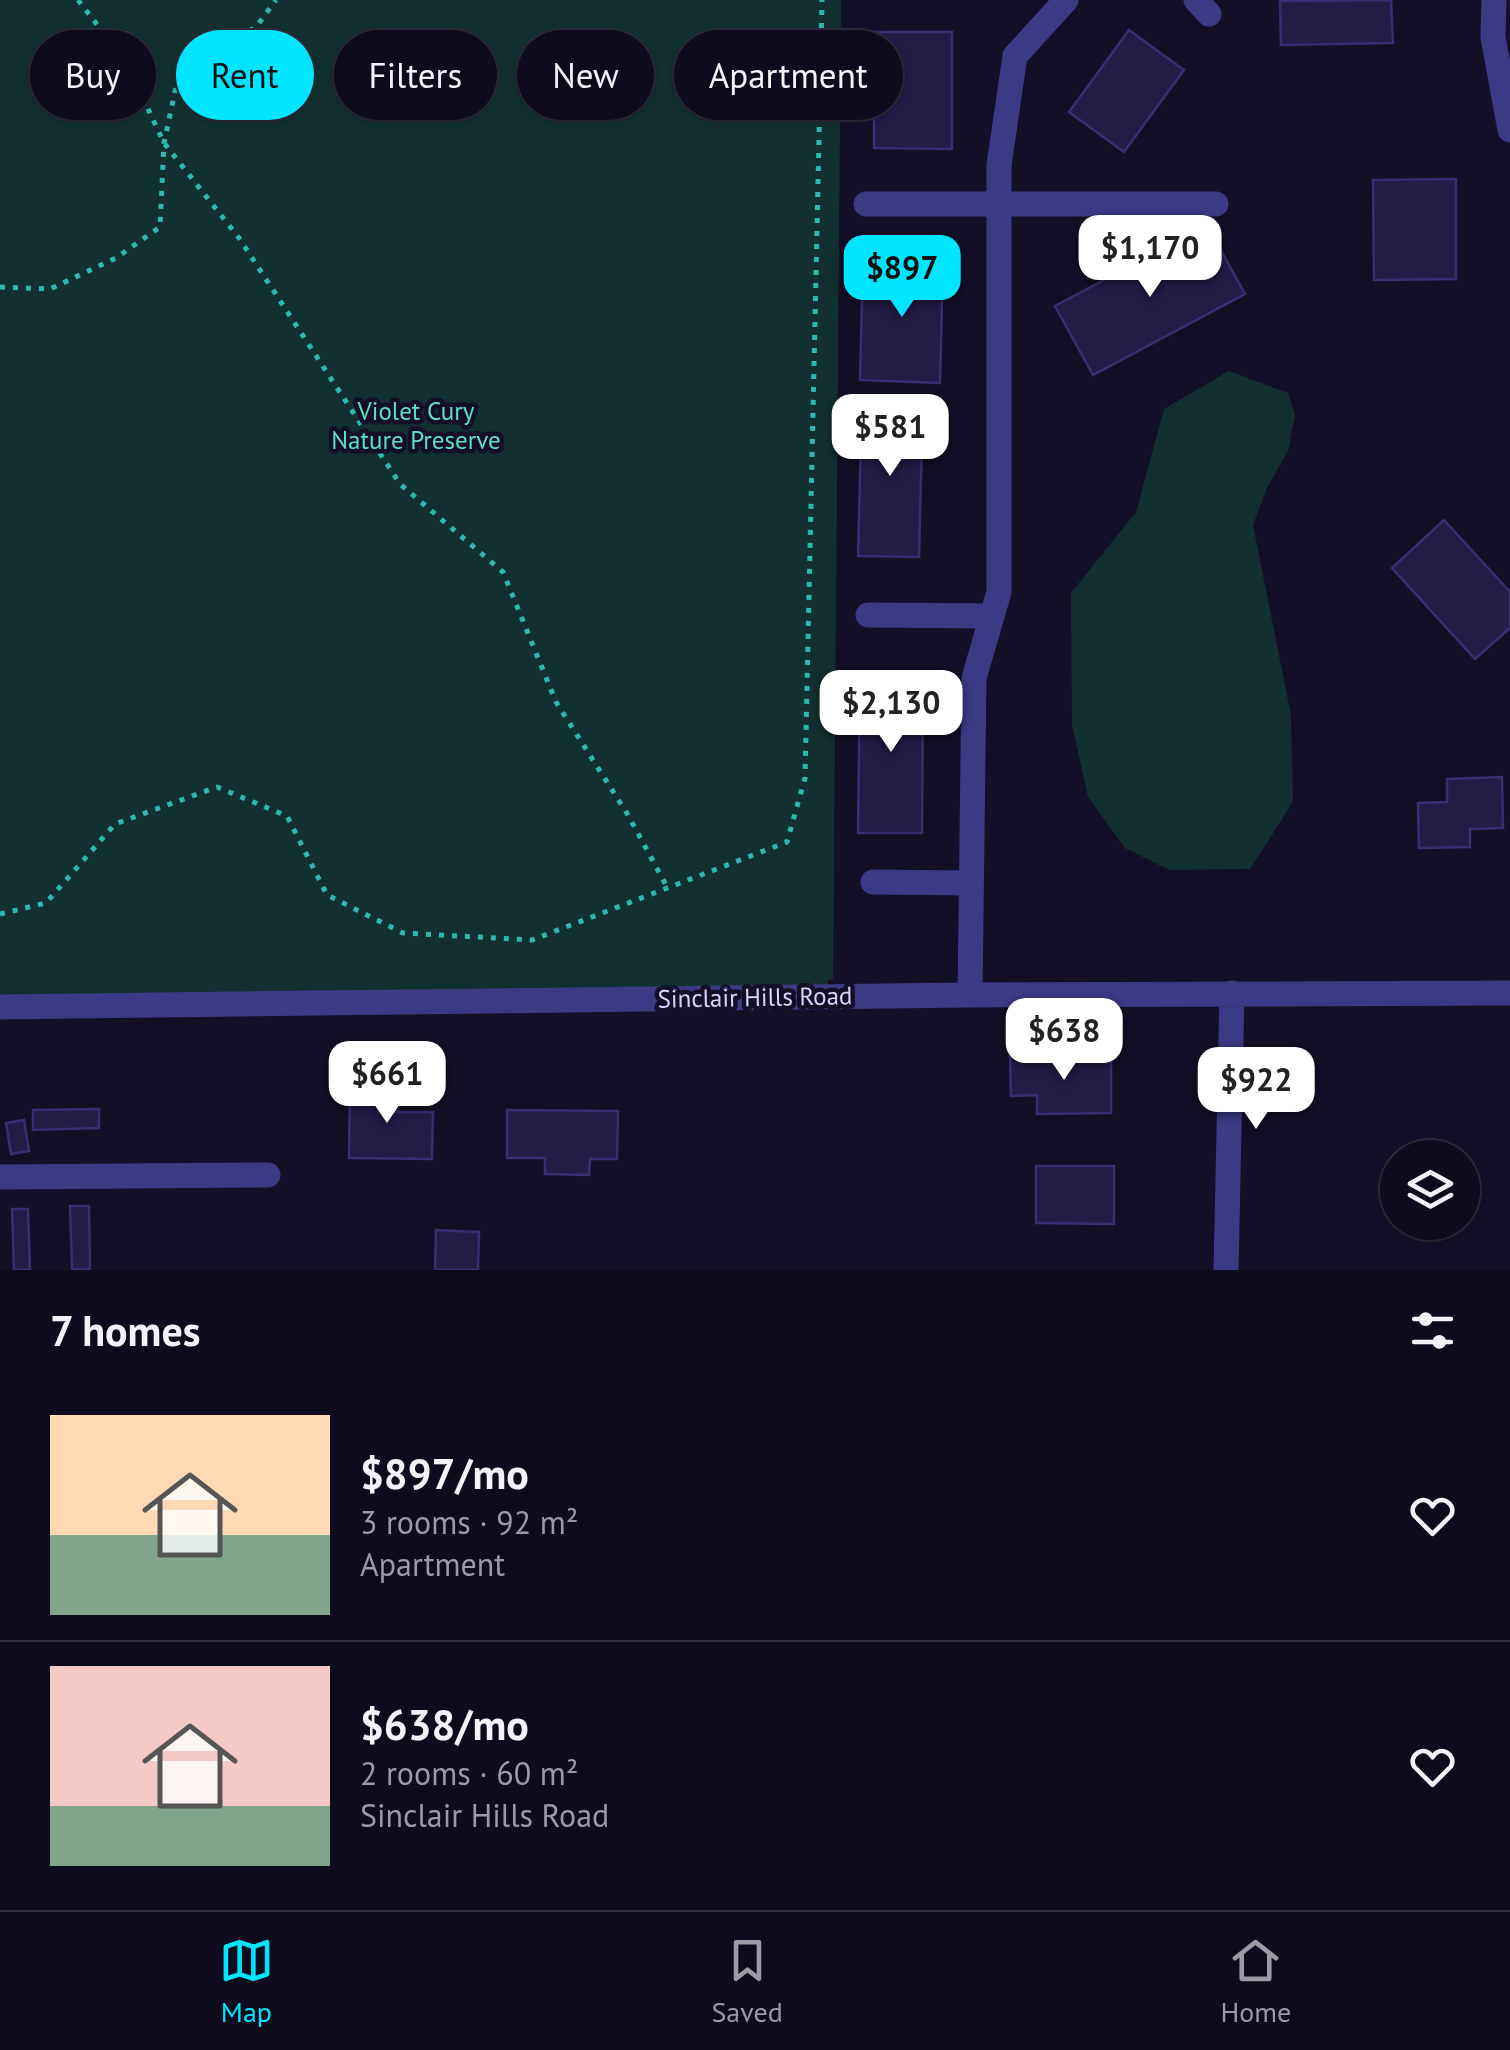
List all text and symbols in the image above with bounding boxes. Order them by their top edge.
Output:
chip: Buy [30,30,156,120]
chip: Rent [176,30,314,120]
chip: Filters [334,30,497,120]
chip: New [517,30,654,120]
chip: Apartment [674,30,903,120]
pin: $1,170 [1069,215,1231,300]
text: $1,170 [1101,226,1199,268]
pin: $897 [843,235,961,320]
text: $897 [866,246,938,288]
pin: $581 [831,394,949,479]
park label: Violet Cury Nature Preserve [331,395,501,456]
text: $581 [854,405,926,447]
pin: $2,130 [810,670,972,755]
text: $2,130 [842,681,940,723]
street label: Sinclair Hills Road [657,979,853,1015]
pin: $638 [1005,998,1123,1083]
text: $638 [1028,1009,1100,1051]
pin: $661 [328,1041,446,1126]
pin: $922 [1197,1047,1315,1132]
text: $661 [351,1052,423,1094]
text: $922 [1220,1058,1292,1100]
map controls [1380,1140,1480,1240]
button: layers [1380,1140,1480,1240]
text: 7 homes [50,1303,201,1358]
icon: filters [1405,1303,1460,1358]
text: $897/mo [360,1446,529,1501]
icon: home [130,1455,250,1575]
icon: heart [1405,1488,1460,1543]
text: 3 rooms · 92 m² [360,1501,578,1543]
text: Apartment [360,1543,505,1585]
text: $638/mo [360,1697,529,1752]
icon: home [130,1706,250,1826]
icon: heart [1405,1739,1460,1794]
text: 2 rooms · 60 m² [360,1752,578,1794]
text: Sinclair Hills Road [360,1794,609,1836]
tab: Map [219,1933,274,2030]
tab: Saved [711,1933,783,2030]
tab: Home [1220,1933,1291,2030]

